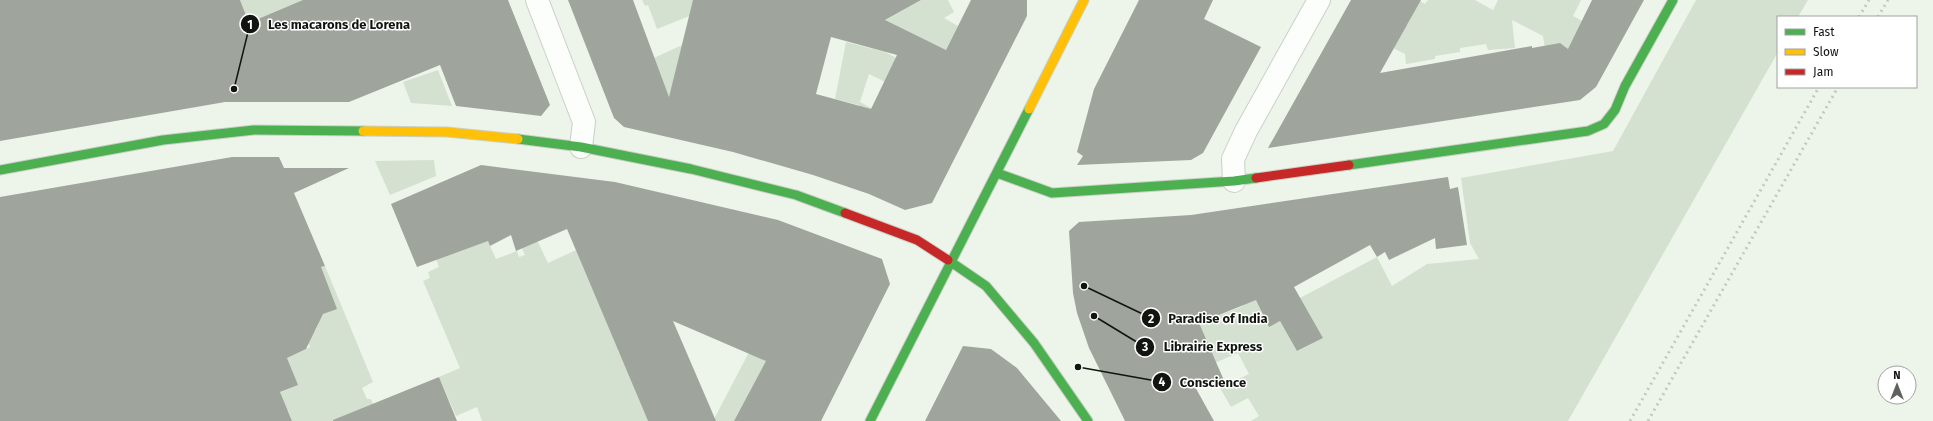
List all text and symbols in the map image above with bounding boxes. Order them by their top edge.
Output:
callout: Les macarons de Lorena [240,12,418,37]
legend [1777,16,1917,88]
text: Les macarons de Lorena [268,17,410,32]
text: 1 [247,18,253,32]
text: Fast [1813,25,1835,39]
text: Slow [1813,45,1839,59]
text: Jam [1813,65,1833,79]
callout: Paradise of India [1141,306,1276,331]
text: Paradise of India [1168,311,1268,326]
text: 2 [1148,312,1154,326]
callout: Librairie Express [1135,334,1270,359]
text: Librairie Express [1164,339,1263,354]
text: 3 [1141,340,1148,354]
north arrow [1877,365,1917,405]
callout: Conscience [1152,369,1254,394]
text: N [1893,369,1901,382]
text: 4 [1159,375,1166,389]
text: Conscience [1180,375,1246,390]

